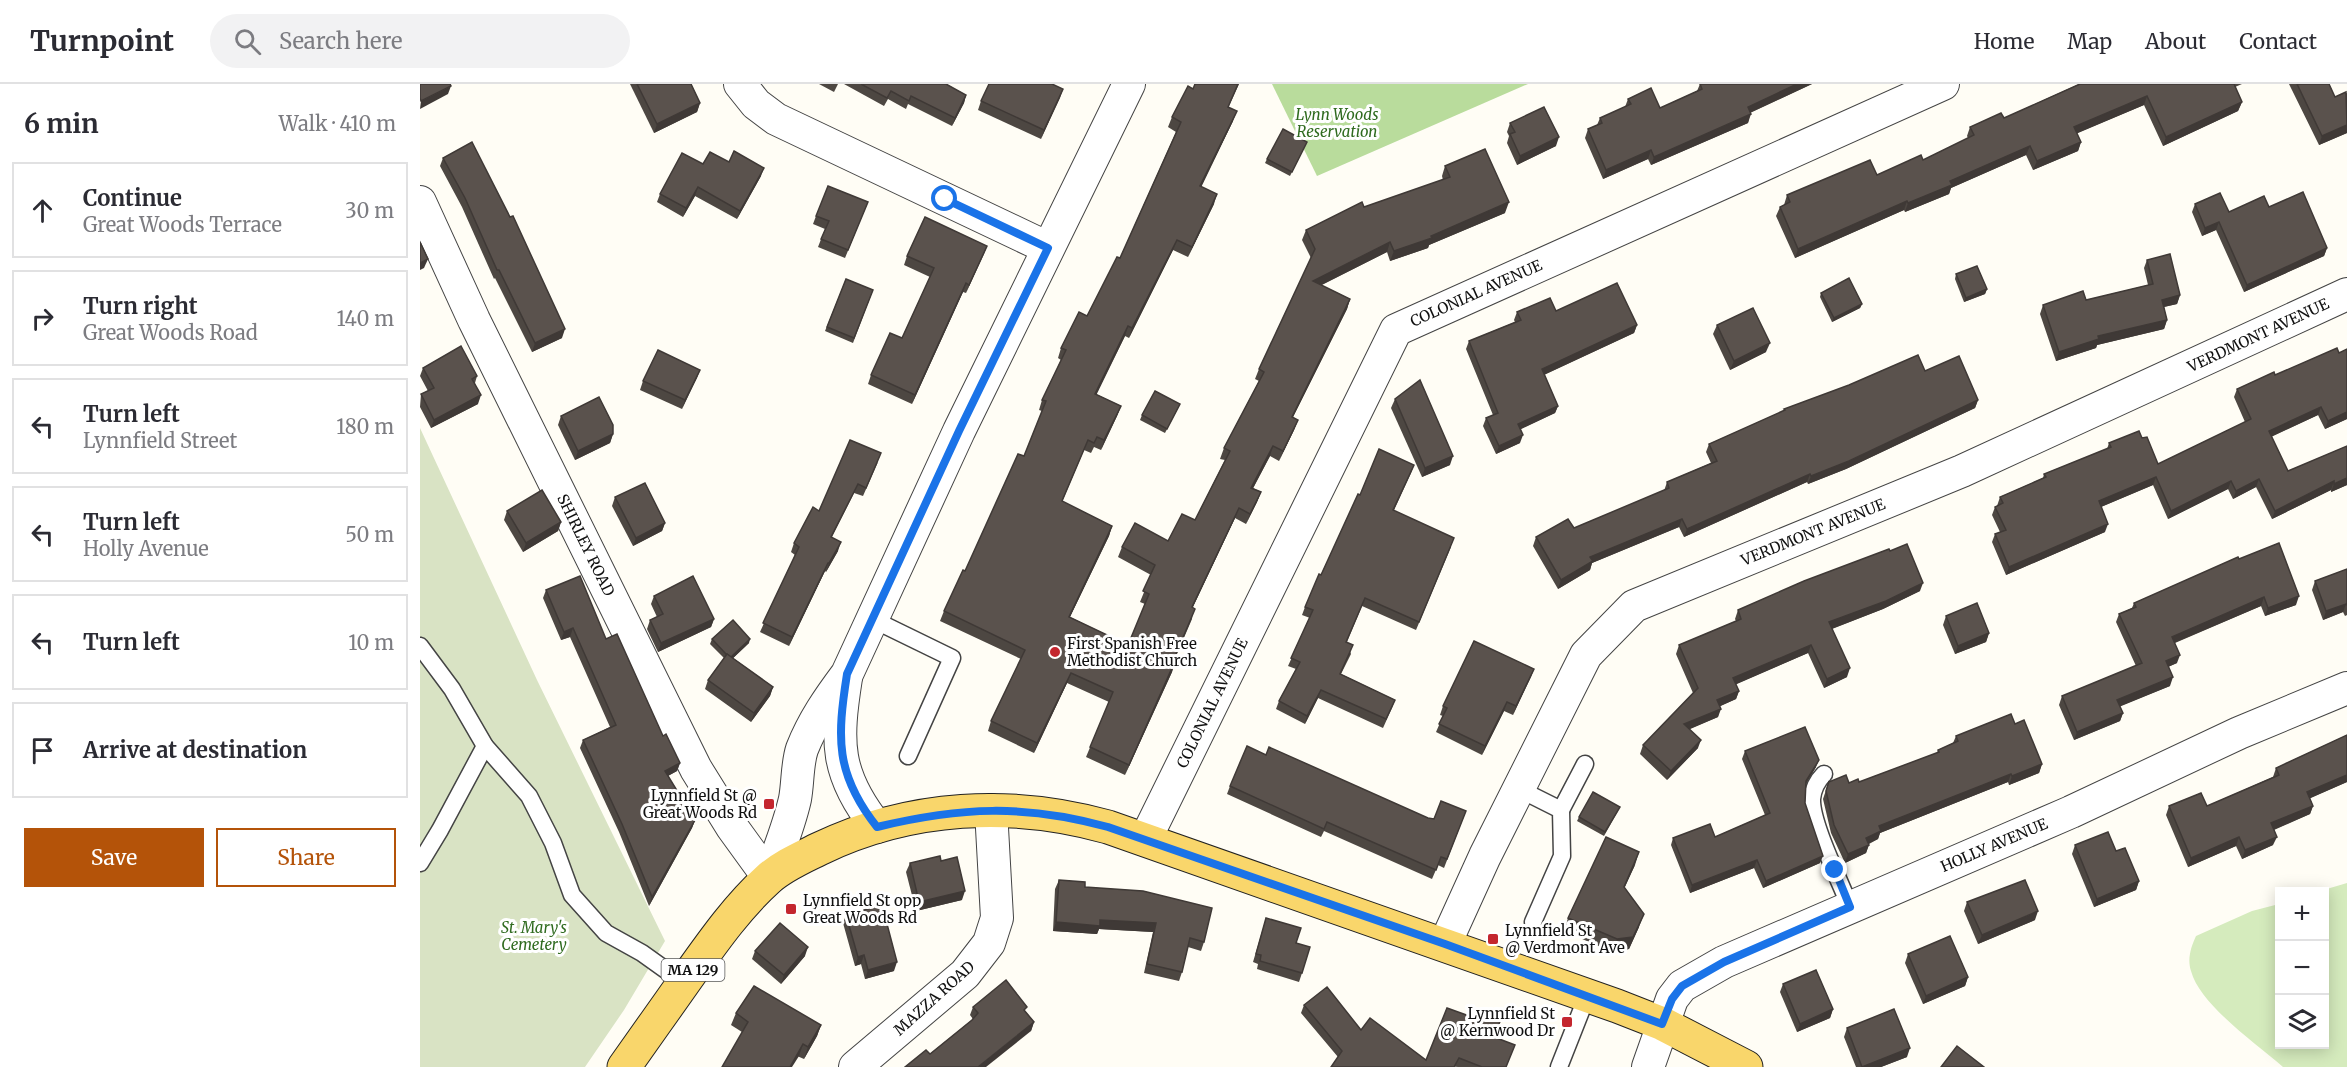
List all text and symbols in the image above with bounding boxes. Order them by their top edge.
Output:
search box [210,14,630,68]
text: Turnpoint [30,23,174,59]
icon: search [231,25,264,58]
text: Search here [279,27,402,55]
text: Home [1974,28,2034,55]
text: Map [2067,28,2112,55]
text: About [2145,28,2206,55]
text: Contact [2239,28,2317,55]
park label: Lynn Woods Reservation [1296,105,1379,141]
text: 6 min [24,107,99,140]
text: Walk · 410 m [279,111,396,136]
text: Continue [83,184,182,212]
route start [931,185,957,211]
icon: ahead [26,194,59,227]
text: 30 m [345,198,394,223]
text: Great Woods Terrace [83,212,282,237]
street label: COLONIAL AVENUE [1407,255,1545,331]
text: Turn right [83,292,197,320]
street label: VERDMONT AVENUE [2183,294,2332,377]
icon: right [26,302,59,335]
text: 140 m [337,306,394,331]
text: Great Woods Road [83,320,258,345]
text: Turn left [83,400,180,428]
icon: left [26,410,59,443]
text: 180 m [336,414,394,439]
text: Lynnfield Street [83,428,237,453]
street label: SHIRLEY ROAD [553,491,619,599]
street label: VERDMONT AVENUE [1737,494,1888,570]
text: Turn left [83,508,180,536]
icon: left [26,518,59,551]
text: 50 m [345,522,394,547]
text: Holly Avenue [83,536,209,561]
icon: left [26,626,59,659]
text: Turn left [83,628,180,656]
text: 10 m [348,630,394,655]
place label: First Spanish Free Methodist Church [1067,634,1197,670]
street label: COLONIAL AVENUE [1172,634,1252,771]
marker: First Spanish Free Methodist Church [1048,645,1062,659]
icon: arrive [26,734,59,767]
text: Arrive at destination [83,736,307,764]
place label: Lynnfield St @ Great Woods Rd [643,786,757,822]
marker: Lynnfield St @ Great Woods Rd [762,797,776,811]
street label: HOLLY AVENUE [1938,814,2051,876]
button: Save [24,828,204,887]
button: Share [216,828,396,887]
route end [1821,856,1847,882]
map controls [2275,887,2329,1049]
button: + [2275,887,2329,941]
place label: Lynnfield St opp Great Woods Rd [803,891,921,927]
marker: Lynnfield St opp Great Woods Rd [784,902,798,916]
park label: St. Mary's Cemetery [501,918,567,954]
place label: Lynnfield St @ Verdmont Ave [1505,921,1625,957]
marker: Lynnfield St @ Verdmont Ave [1486,932,1500,946]
button: − [2275,941,2329,995]
street label: MAZZA ROAD [890,957,978,1039]
road number: MA 129 [662,959,724,981]
button: layers [2275,995,2329,1049]
place label: Lynnfield St @ Kernwood Dr [1440,1004,1555,1040]
marker: Lynnfield St @ Kernwood Dr [1560,1015,1574,1029]

